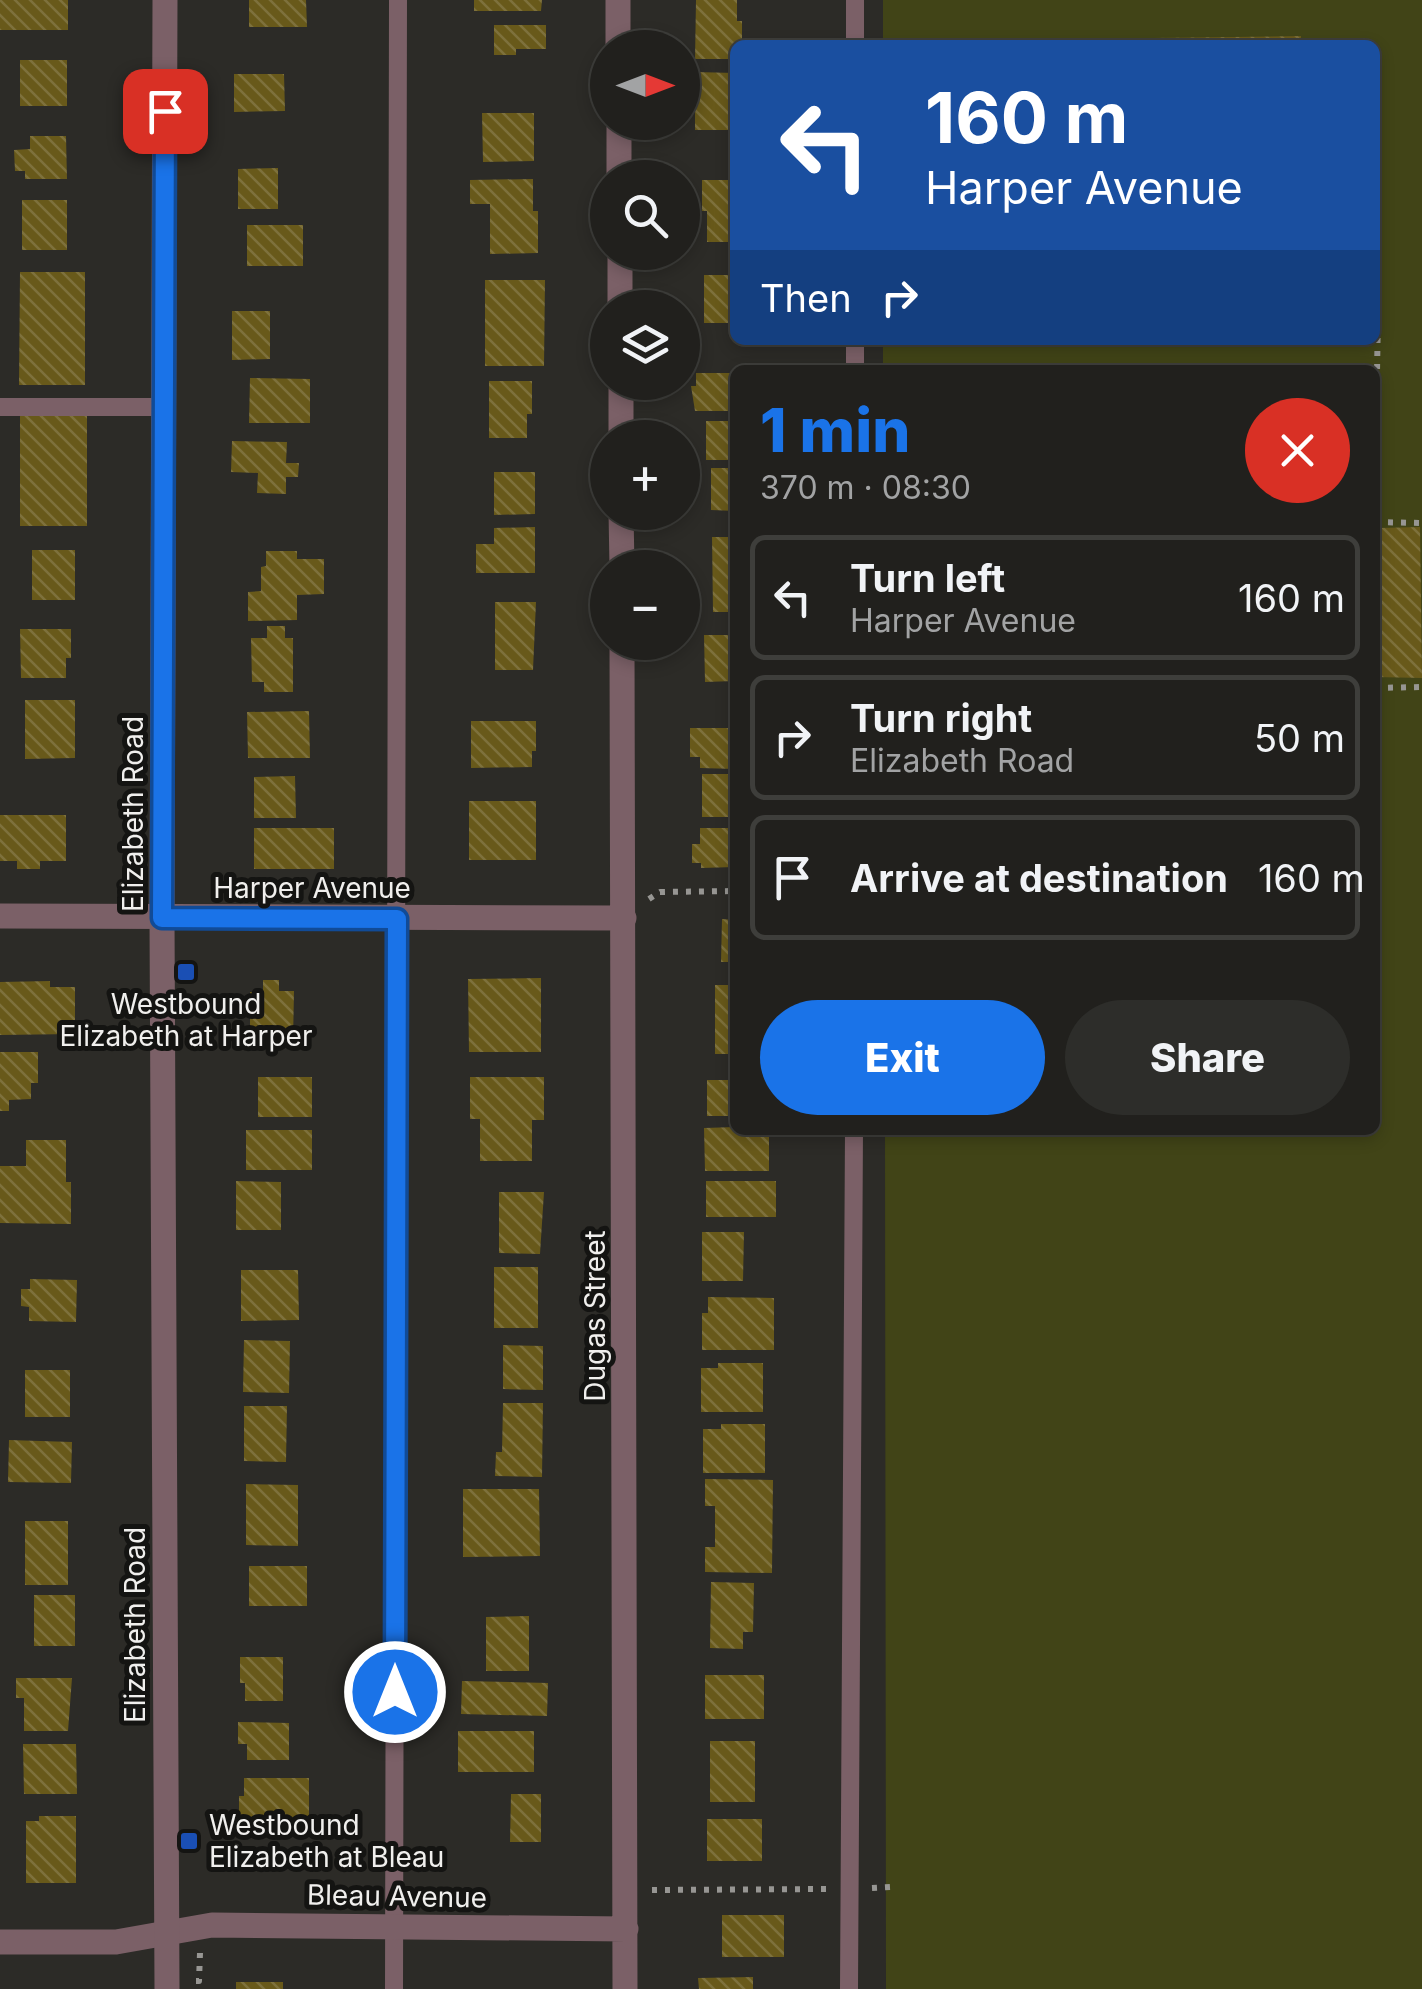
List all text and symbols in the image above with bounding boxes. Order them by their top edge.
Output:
north arrow [590,30,700,140]
map controls [590,30,700,660]
pin [123,69,208,154]
text: 160 m [925,75,1128,160]
icon: left [760,80,890,210]
icon: arrive [138,84,193,139]
button: search [590,160,700,270]
text: Harper Avenue [925,160,1243,215]
icon: right [872,270,927,325]
text: Then [760,275,852,321]
button: layers [590,290,700,400]
text: 1 min [760,394,910,466]
button: close [1245,398,1350,503]
button: + [590,420,700,530]
text: 370 m · 08:30 [760,468,971,507]
button: − [590,550,700,660]
text: Turn left [850,555,1005,601]
icon: left [765,570,820,625]
text: 160 m [1238,575,1345,621]
text: Harper Avenue [850,601,1076,640]
text: Turn right [850,695,1032,741]
icon: right [765,710,820,765]
text: 50 m [1254,715,1345,761]
street label: Elizabeth Road [116,716,150,912]
text: Elizabeth Road [850,741,1074,780]
icon: arrive [765,850,820,905]
text: Arrive at destination [850,855,1228,901]
text: 160 m [1258,855,1365,901]
street label: Harper Avenue [213,871,411,905]
marker: Westbound Elizabeth at Harper [175,961,197,983]
place label: Westbound Elizabeth at Harper [60,987,312,1053]
button: Exit [760,1000,1045,1115]
button: Share [1065,1000,1350,1115]
street label: Dugas Street [578,1230,612,1402]
street label: Elizabeth Road [118,1527,152,1723]
position arrow [343,1640,447,1744]
place label: Westbound Elizabeth at Bleau [209,1808,444,1874]
marker: Westbound Elizabeth at Bleau [178,1830,200,1852]
street label: Bleau Avenue [307,1877,487,1915]

